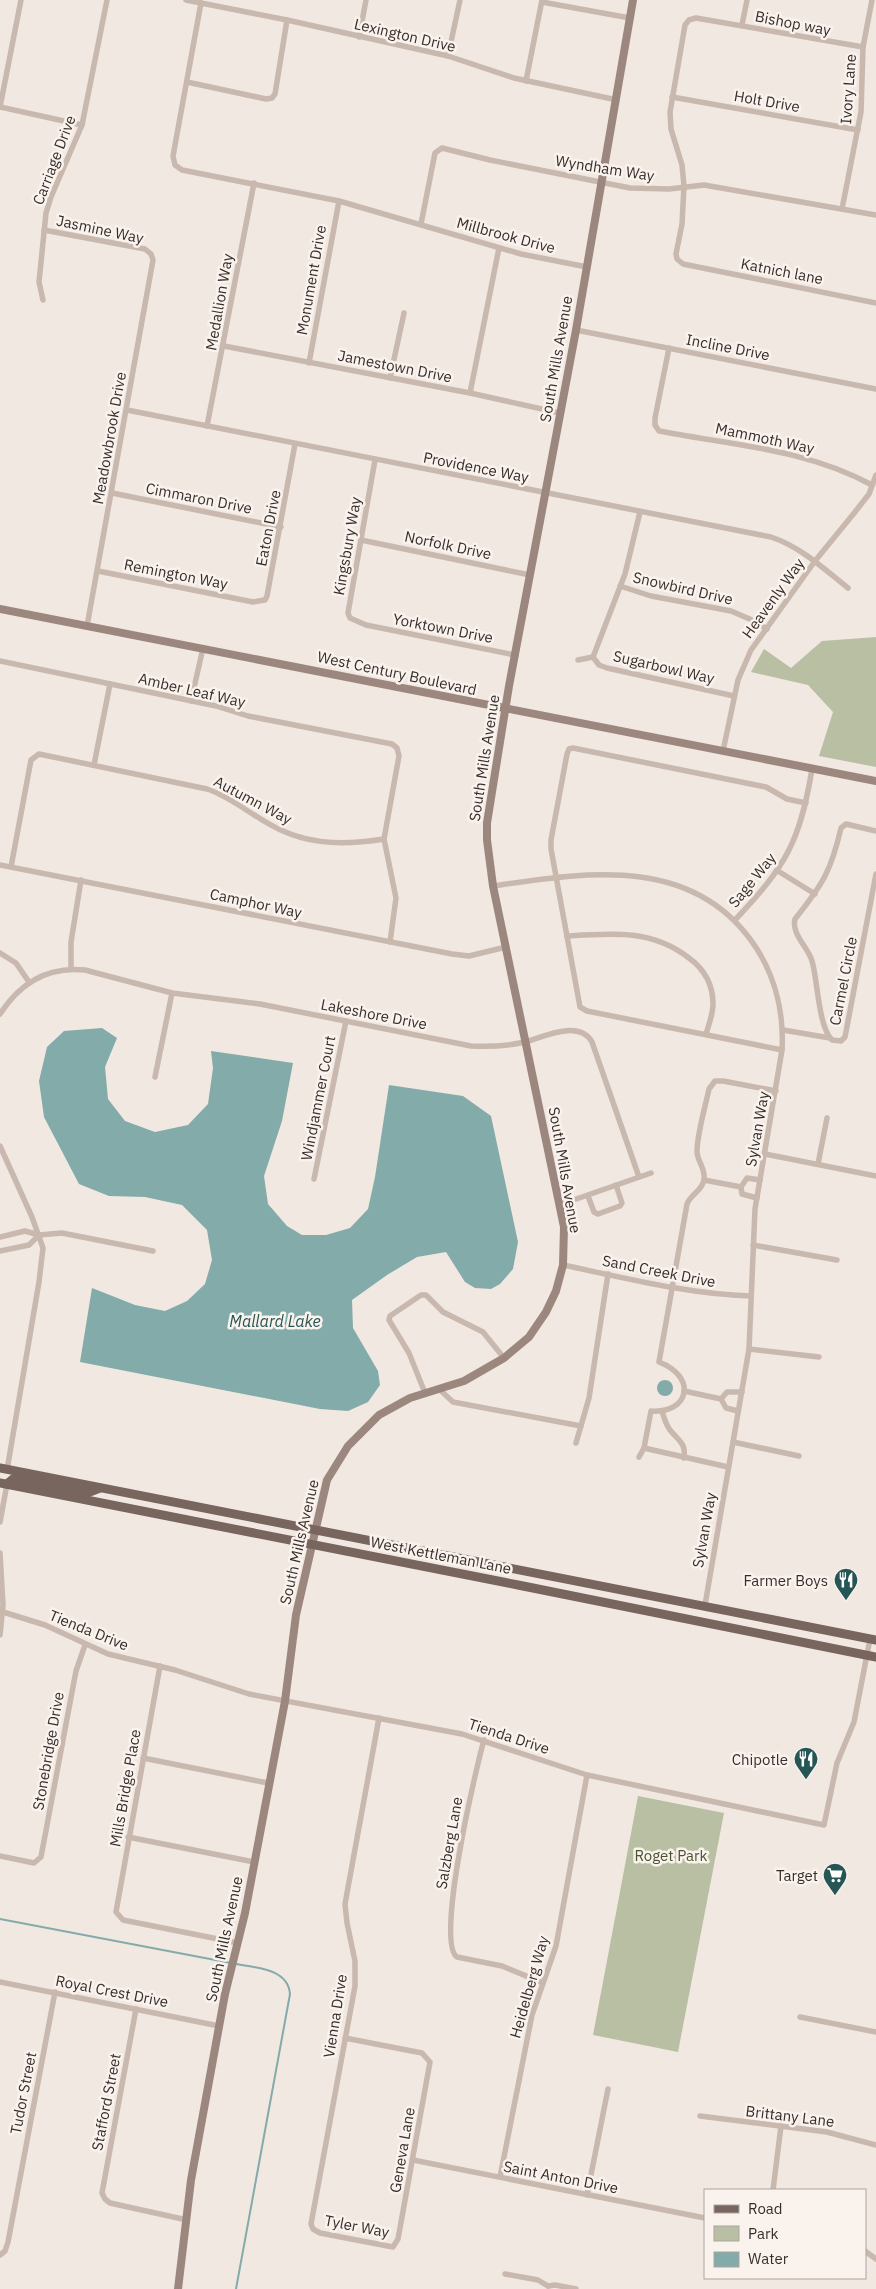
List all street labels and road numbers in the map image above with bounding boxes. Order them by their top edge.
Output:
street label: Bishop way [753,6,833,40]
street label: Lexington Drive [352,14,458,56]
street label: Ivory Lane [836,53,860,125]
street label: Holt Drive [733,86,801,116]
street label: Carriage Drive [28,112,80,208]
street label: Wyndham Way [554,151,656,185]
street label: Jasmine Way [55,210,146,248]
street label: Millbrook Drive [455,213,557,257]
street label: Monument Drive [292,224,330,336]
street label: Medallion Way [201,252,237,352]
street label: Katnich lane [739,254,825,288]
street label: South Mills Avenue [536,294,576,424]
street label: Incline Drive [684,330,772,364]
street label: Jamestown Drive [336,346,454,386]
street label: Meadowbrook Drive [88,370,130,506]
street label: Mammoth Way [714,418,817,458]
street label: Providence Way [422,447,531,487]
street label: Cimmaron Drive [144,478,254,518]
street label: Eaton Drive [251,488,285,568]
street label: Kingsbury Way [329,495,365,597]
street label: Norfolk Drive [403,527,493,563]
street label: Heavenly Way [738,554,809,642]
street label: Remington Way [123,555,230,593]
street label: Snowbird Drive [631,567,735,609]
street label: Yorktown Drive [391,609,495,647]
street label: Sugarbowl Way [611,646,717,688]
street label: West Century Boulevard [316,647,478,699]
street label: Amber Leaf Way [137,668,248,712]
street label: South Mills Avenue [465,693,503,823]
street label: Autumn Way [211,771,296,829]
street label: Sage Way [724,848,780,911]
street label: Camphor Way [208,884,304,922]
street label: Carmel Circle [825,935,861,1027]
street label: Lakeshore Drive [319,994,429,1034]
street label: Windjammer Court [297,1034,339,1162]
street label: Sylvan Way [741,1089,773,1168]
street label: South Mills Avenue [545,1105,585,1235]
street label: Sand Creek Drive [601,1251,717,1291]
street label: South Mills Avenue [275,1478,323,1606]
street label: Sylvan Way [688,1490,720,1569]
street label: West Kettleman Lane [369,1532,513,1578]
street label: Tienda Drive [46,1605,132,1655]
street label: Stonebridge Drive [28,1690,68,1812]
street label: Tienda Drive [466,1714,552,1758]
street label: Mills Bridge Place [105,1728,145,1848]
street label: Salzberg Lane [432,1795,466,1891]
street label: South Mills Avenue [201,1874,247,2004]
street label: Heidelberg Way [505,1933,553,2040]
street label: Royal Crest Drive [54,1971,170,2011]
street label: Vienna Drive [319,1973,351,2059]
street label: Tudor Street [6,2050,40,2136]
street label: Stafford Street [87,2052,125,2152]
street label: Brittany Lane [745,2101,835,2131]
street label: Geneva Lane [385,2106,419,2194]
street label: Saint Anton Drive [502,2157,620,2197]
street label: Tyler Way [323,2210,391,2242]

